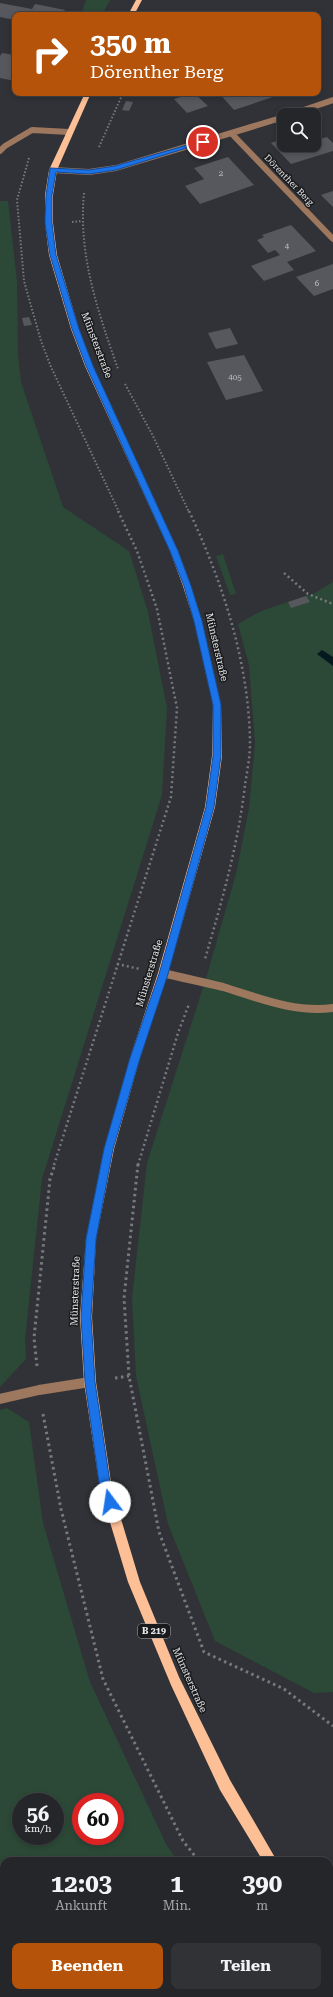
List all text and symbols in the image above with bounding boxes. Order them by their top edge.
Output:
text: 350 m [90,27,171,60]
icon: right [24,28,76,80]
text: Dörenther Berg [90,61,223,82]
map controls [277,108,321,152]
button: search [277,108,321,152]
pin [186,125,220,159]
icon: arrive [192,131,214,153]
street label: Dörenther Berg [262,153,316,208]
house number: 2 [219,169,224,178]
house number: 4 [285,242,290,251]
house number: 6 [315,279,320,288]
street label: Münsterstraße [79,310,115,380]
house number: 405 [228,373,242,382]
street label: Münsterstraße [204,612,230,683]
street label: Münsterstraße [134,938,165,1008]
street label: Münsterstraße [68,1255,82,1326]
position arrow [89,1481,131,1523]
road number: B 219 [138,1624,170,1638]
street label: Münsterstraße [171,1646,209,1715]
speed limit sign: 60 [72,1793,124,1845]
text: 56 [27,1802,49,1826]
text: km/h [25,1823,51,1834]
text: 12:03 [51,1870,112,1898]
text: 1 [170,1870,184,1898]
text: 390 [242,1870,282,1898]
text: Ankunft [55,1898,107,1913]
text: Min. [163,1898,191,1913]
text: m [256,1898,268,1913]
button: Beenden [12,1943,163,1989]
button: Teilen [171,1943,321,1989]

